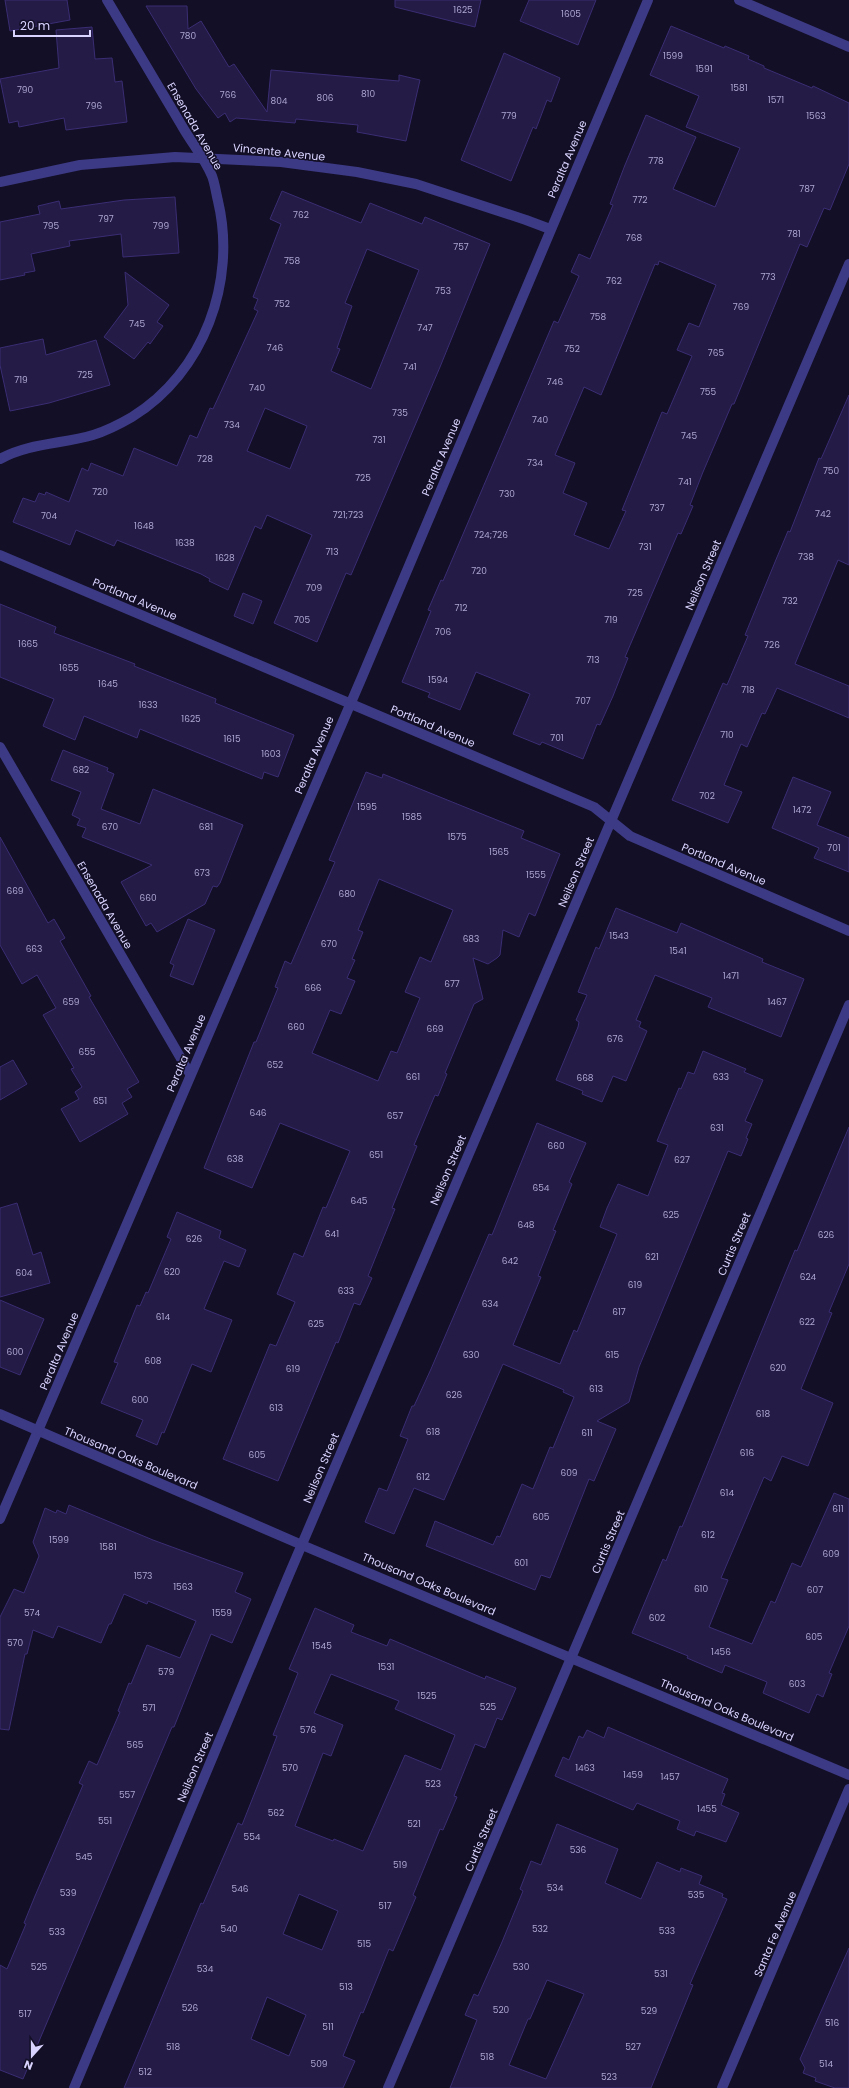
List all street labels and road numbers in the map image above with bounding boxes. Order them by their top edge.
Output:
street label: Ensenada Avenue [163,79,227,173]
street label: Peralta Avenue [543,117,591,200]
street label: Vincente Avenue [232,139,326,165]
street label: Peralta Avenue [417,415,465,498]
street label: Neilson Street [681,537,725,613]
street label: Portland Avenue [90,574,180,624]
street label: Portland Avenue [388,701,478,751]
street label: Peralta Avenue [290,713,338,796]
street label: Neilson Street [554,834,598,910]
street label: Portland Avenue [679,839,769,889]
street label: Ensenada Avenue [73,858,137,952]
street label: Peralta Avenue [162,1011,210,1094]
street label: Neilson Street [426,1132,470,1208]
street label: Curtis Street [714,1210,754,1278]
street label: Peralta Avenue [35,1309,83,1392]
street label: Thousand Oaks Boulevard [62,1423,200,1493]
street label: Neilson Street [299,1430,343,1506]
street label: Curtis Street [588,1508,628,1576]
street label: Thousand Oaks Boulevard [360,1549,498,1619]
street label: Thousand Oaks Boulevard [658,1675,796,1745]
street label: Neilson Street [173,1729,217,1805]
street label: Curtis Street [461,1806,501,1874]
street label: Santa Fe Avenue [750,1888,800,1979]

